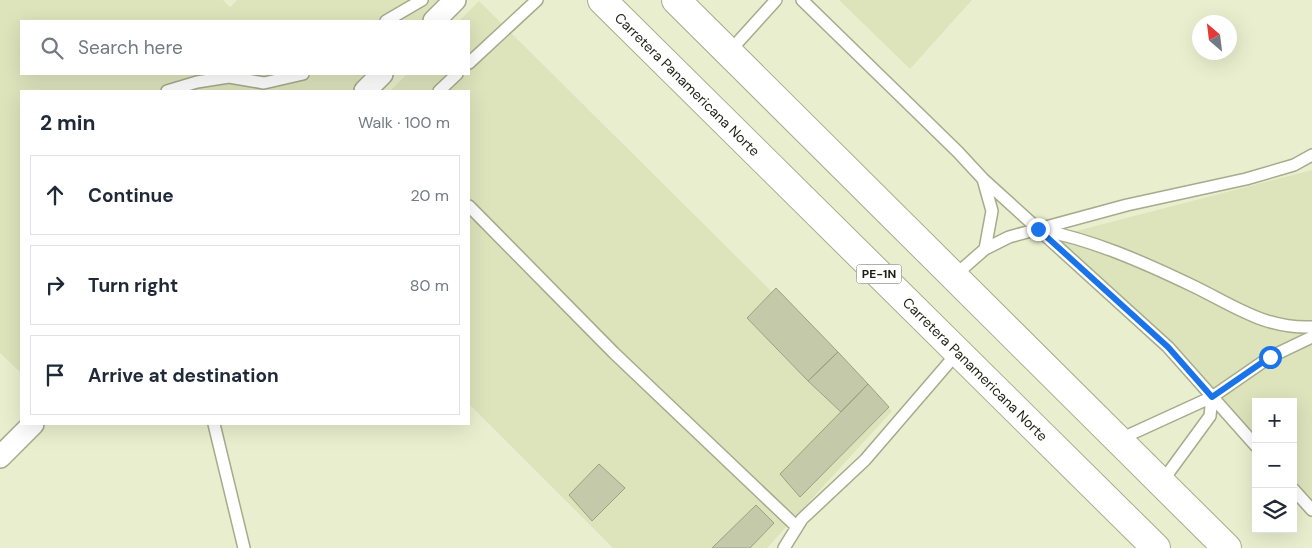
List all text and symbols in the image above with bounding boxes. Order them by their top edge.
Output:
street label: Carretera Panamericana Norte [611,9,764,160]
north arrow [1192,15,1237,60]
search box [20,20,470,75]
icon: search [38,34,66,62]
text: Search here [78,35,183,60]
text: 2 min [40,109,96,137]
text: Walk · 100 m [358,112,450,133]
icon: ahead [41,181,69,209]
text: Continue [88,183,174,208]
text: 20 m [410,185,449,206]
route end [1027,218,1050,241]
road number: PE-1N [856,264,902,284]
icon: right [41,271,69,299]
text: Turn right [88,273,178,298]
text: 80 m [410,275,449,296]
street label: Carretera Panamericana Norte [899,294,1052,445]
route start [1259,346,1282,369]
icon: arrive [41,361,69,389]
text: Arrive at destination [88,363,279,388]
map controls [1252,398,1297,533]
button: + [1252,398,1297,443]
button: − [1252,443,1297,488]
button: layers [1252,488,1297,533]

